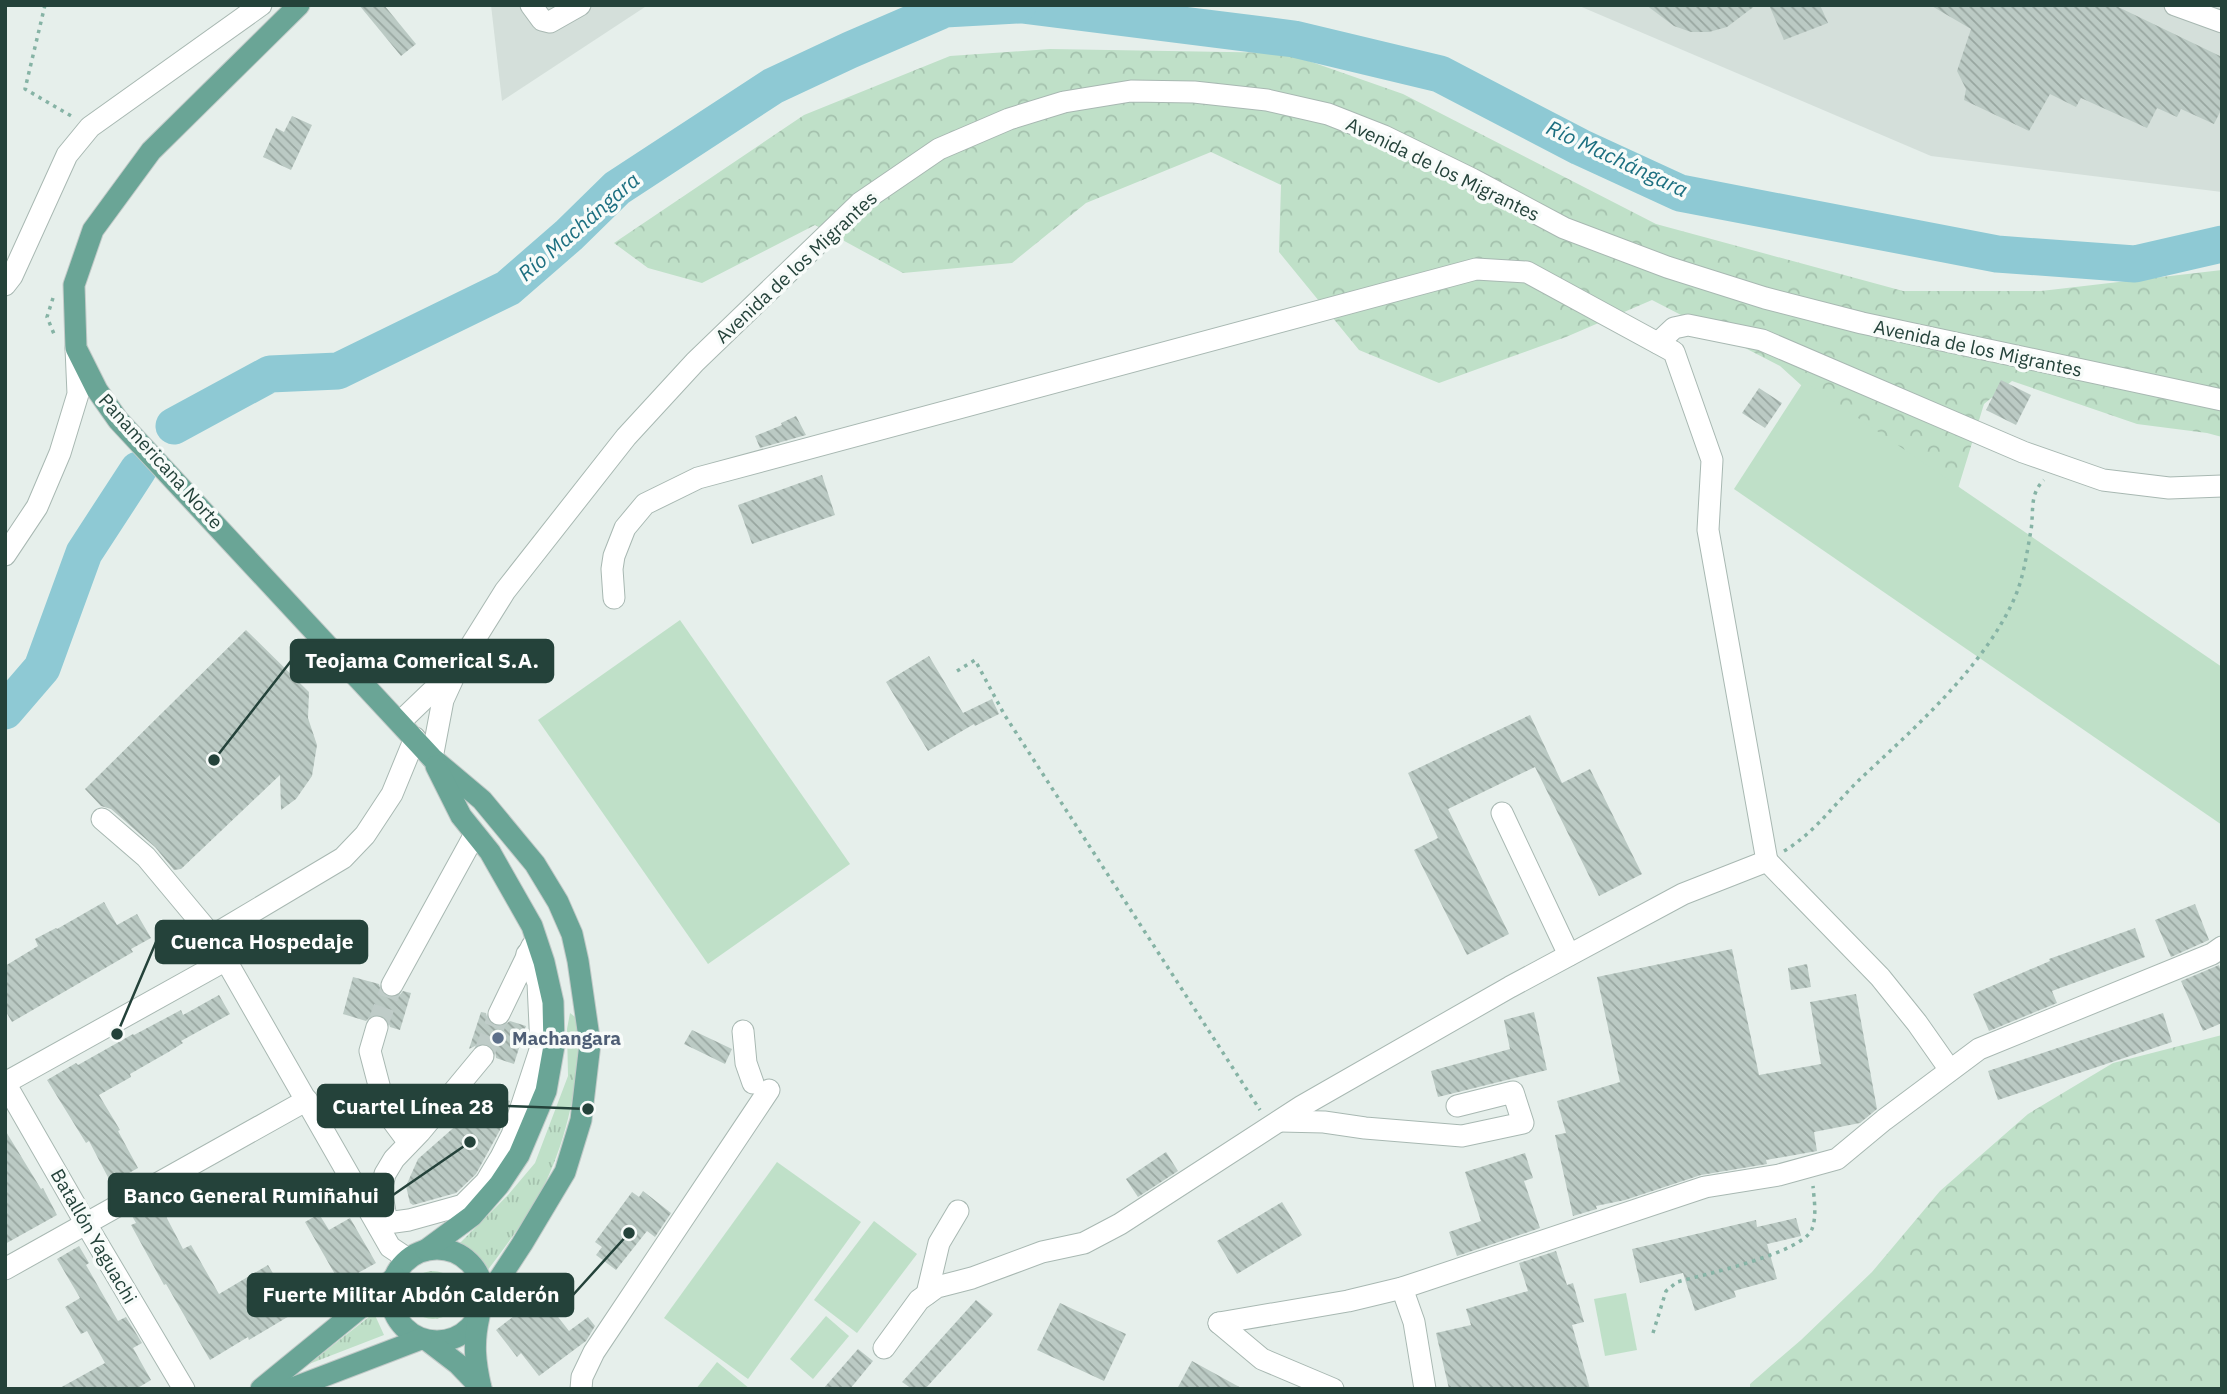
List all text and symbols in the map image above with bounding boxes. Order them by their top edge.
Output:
street label: Avenida de los Migrantes [1342,112,1544,226]
water label: Río Machángara [1542,113,1693,203]
water label: Río Machángara [512,166,645,287]
street label: Avenida de los Migrantes [710,186,882,348]
street label: Avenida de los Migrantes [1872,314,2084,382]
street label: Panamericana Norte [94,388,228,534]
callout: Teojama Comerical S.A. [291,640,553,682]
text: Teojama Comerical S.A. [305,646,539,674]
callout: Cuenca Hospedaje [156,921,367,963]
text: Cuenca Hospedaje [171,927,354,955]
place label: Machangara [512,1026,621,1050]
marker: Machangara [490,1030,506,1046]
callout: Cuartel Línea 28 [318,1085,507,1127]
text: Cuartel Línea 28 [332,1092,494,1120]
street label: Batallón Yaguachi [46,1164,142,1308]
callout: Banco General Rumiñahui [109,1174,393,1216]
text: Banco General Rumiñahui [123,1181,379,1209]
callout: Fuerte Militar Abdón Calderón [248,1274,573,1316]
text: Fuerte Militar Abdón Calderón [263,1280,559,1308]

